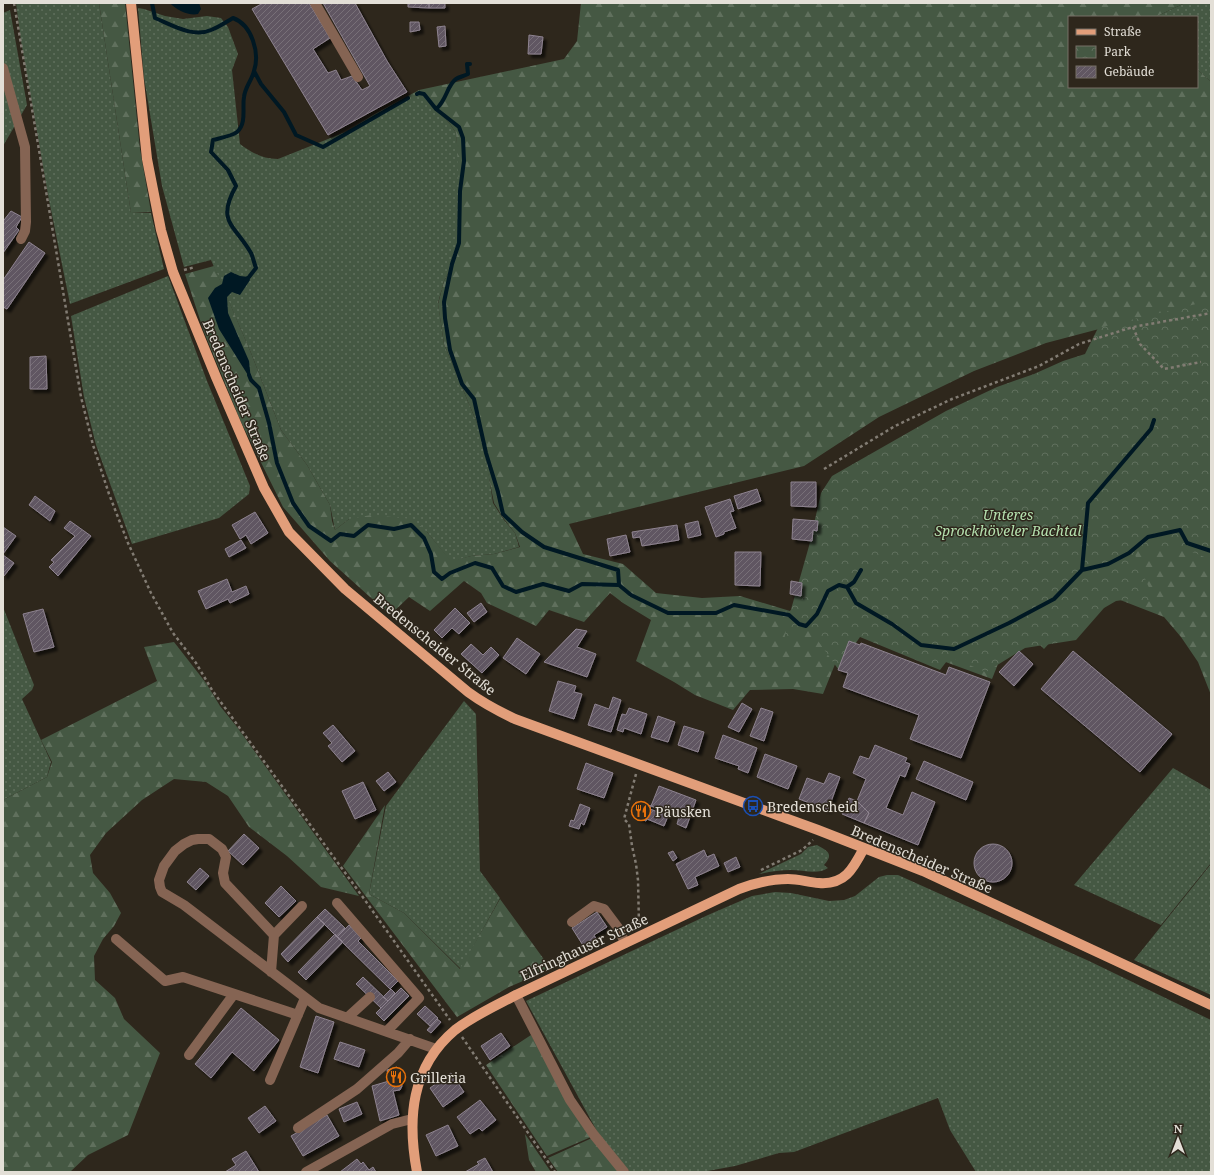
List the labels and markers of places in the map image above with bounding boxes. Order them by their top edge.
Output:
bus stop icon: Bredenscheid [742,795,764,817]
place label: Bredenscheid [767,797,858,816]
restaurant icon: Päusken [630,800,652,822]
place label: Päusken [655,802,711,821]
restaurant icon: Grilleria [385,1066,407,1088]
place label: Grilleria [410,1068,466,1087]

